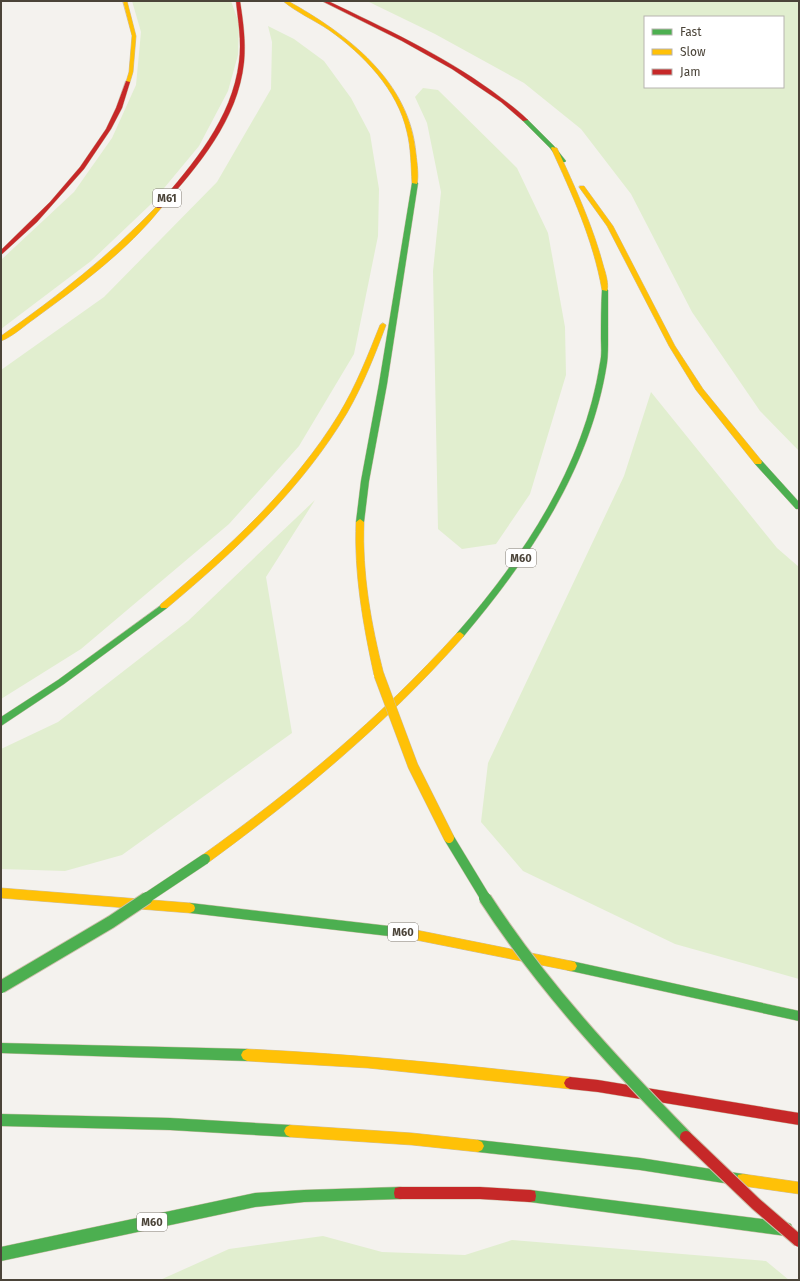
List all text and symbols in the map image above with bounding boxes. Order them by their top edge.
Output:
legend [644,16,784,88]
text: Fast [680,25,702,39]
text: Slow [680,45,706,59]
text: Jam [680,65,700,79]
road number: M61 [153,189,181,207]
road number: M60 [506,549,536,567]
road number: M60 [388,923,418,941]
road number: M60 [137,1213,167,1231]

